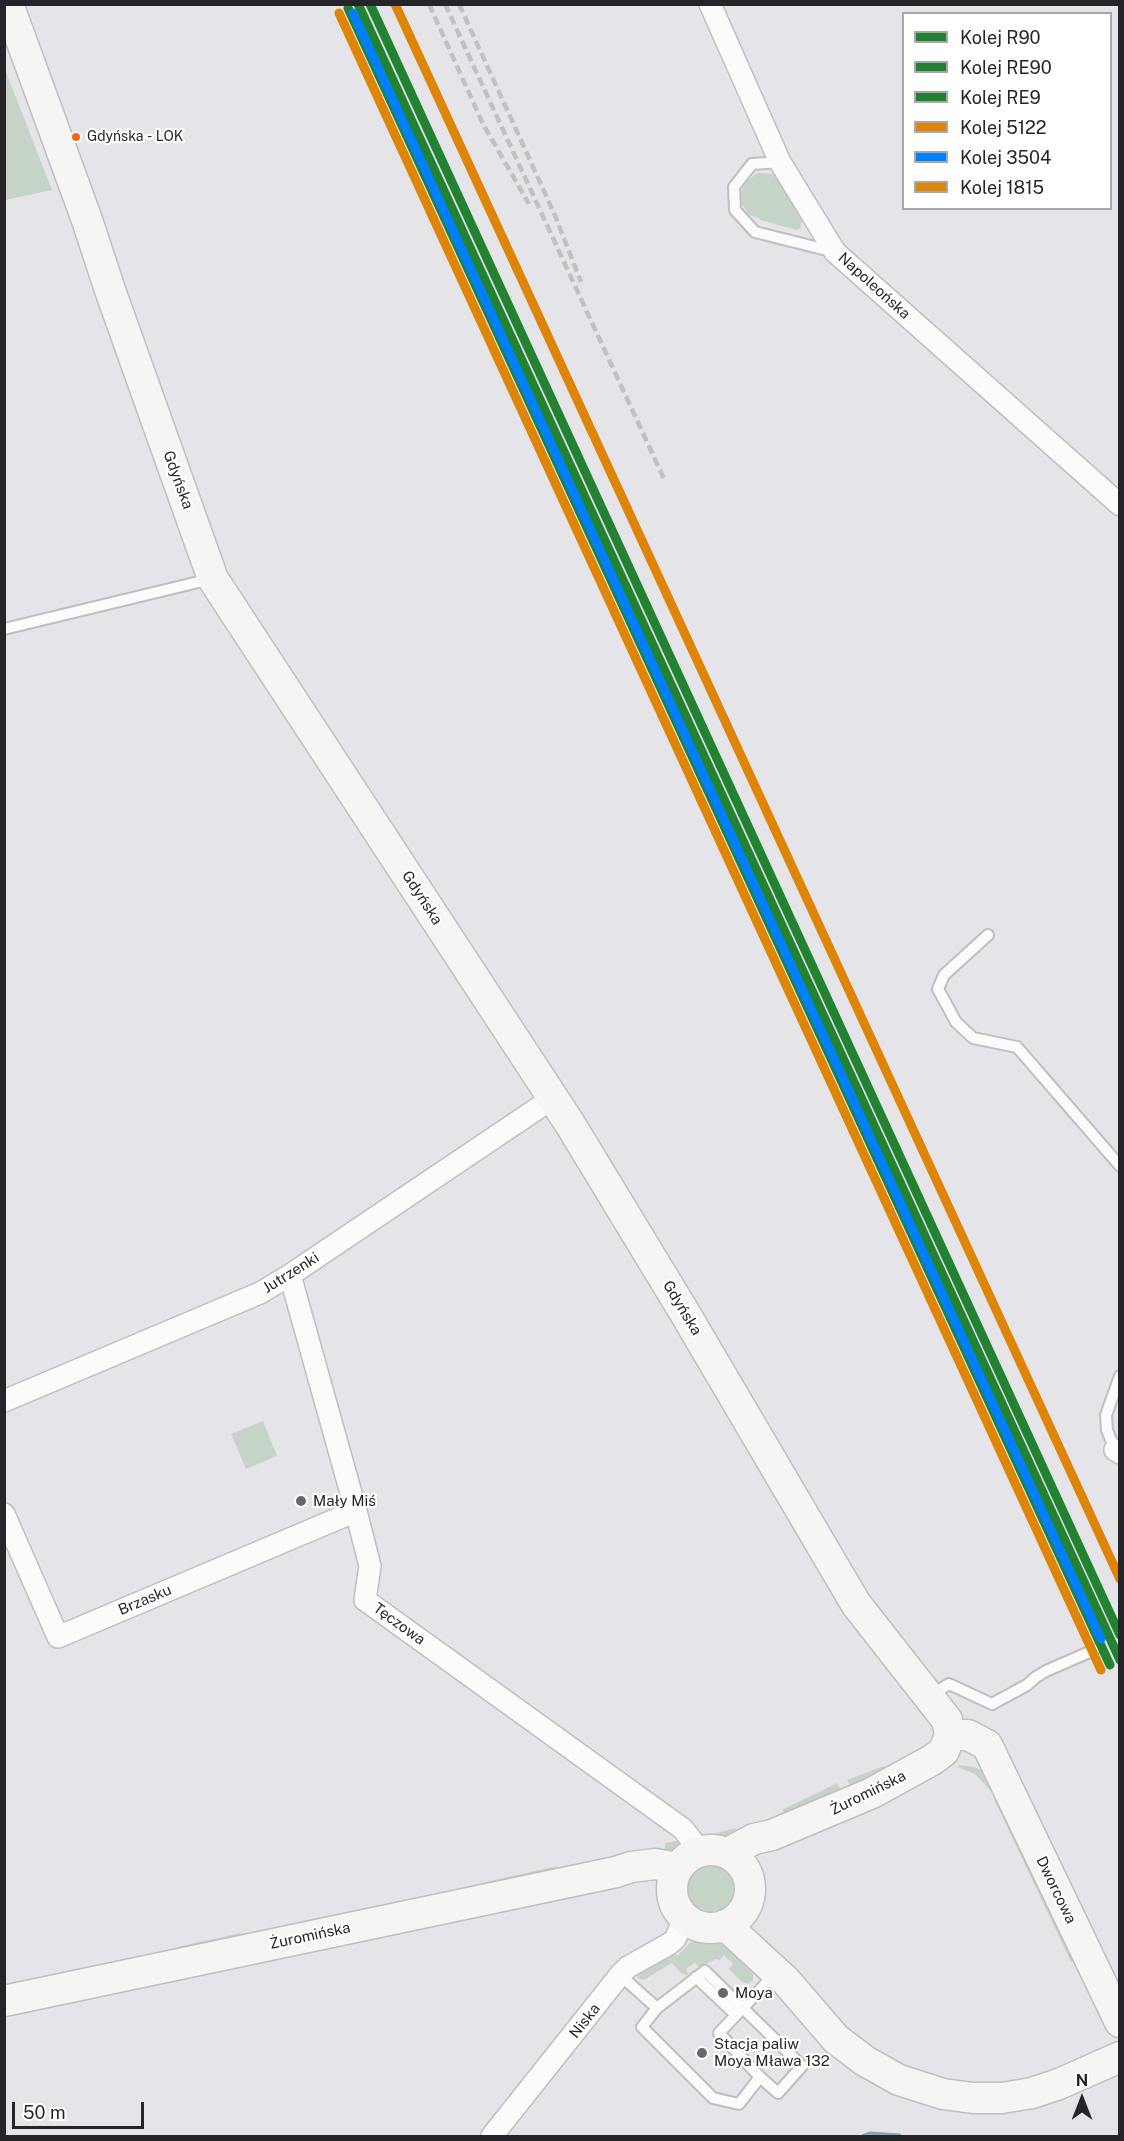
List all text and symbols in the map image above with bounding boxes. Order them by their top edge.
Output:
legend [902,12,1112,210]
text: Kolej R90 [960,27,1041,48]
text: Kolej RE90 [960,57,1052,78]
text: Kolej RE9 [960,87,1041,108]
text: Kolej 5122 [960,117,1047,138]
place label: Gdyńska - LOK [87,129,183,145]
marker: Gdyńska - LOK [70,131,82,143]
text: Kolej 3504 [960,147,1051,168]
text: Kolej 1815 [960,177,1044,198]
street label: Napoleońska [834,249,914,323]
street label: Gdyńska [159,448,197,512]
street label: Gdyńska [398,868,446,928]
street label: Jutrzenki [260,1249,322,1297]
street label: Gdyńska [659,1277,705,1339]
place label: Mały Miś [313,1492,376,1510]
marker: Mały Miś [294,1494,308,1508]
street label: Brzasku [116,1581,174,1619]
street label: Tęczowa [370,1599,428,1649]
street label: Żuromińska [827,1767,909,1819]
street label: Dworcowa [1032,1853,1080,1927]
street label: Żuromińska [268,1919,352,1953]
place label: Moya [735,1984,773,2002]
marker: Moya [716,1986,730,2000]
street label: Niska [566,2000,604,2042]
place label: Stacja paliw Moya Mława 132 [714,2035,830,2070]
marker: Stacja paliw Moya Mława 132 [695,2046,709,2060]
north arrow [1052,2069,1112,2129]
text: N [1076,2071,1088,2090]
scale bar [15,2090,147,2128]
text: 50 m [23,2102,66,2123]

